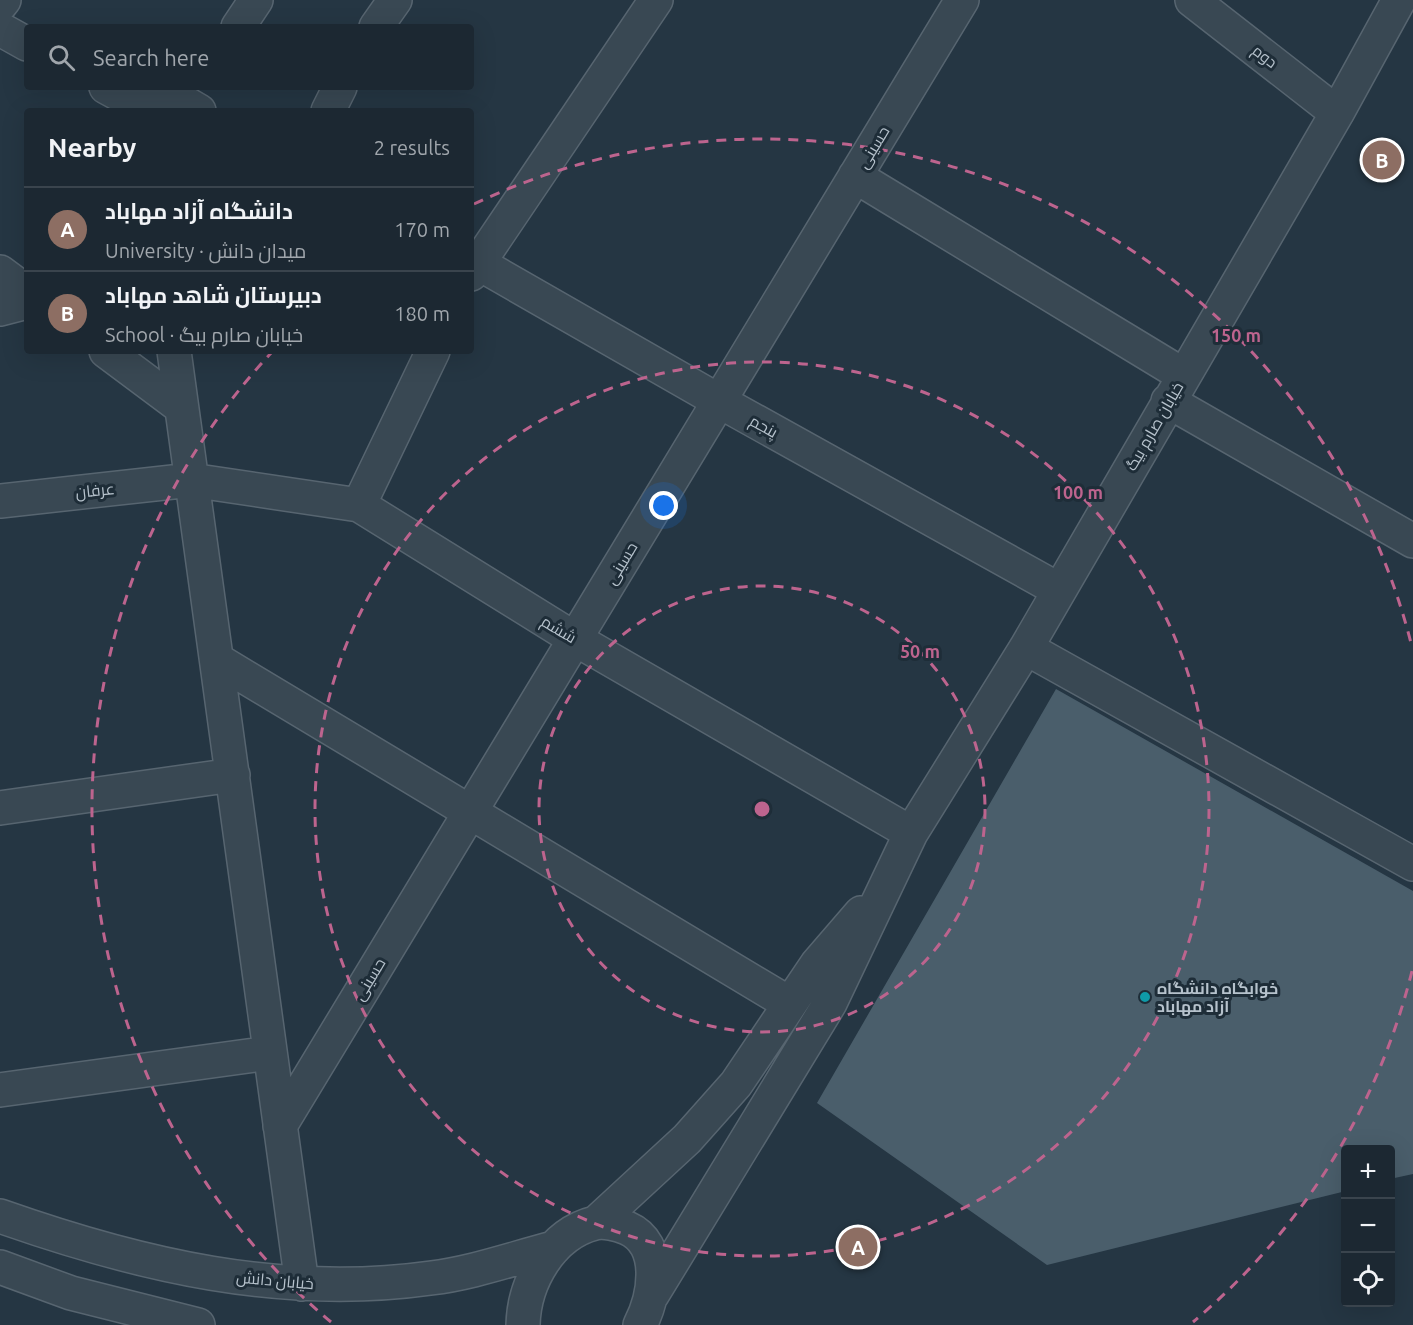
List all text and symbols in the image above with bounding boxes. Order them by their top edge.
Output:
search box [24,24,474,90]
icon: search [45,41,78,74]
street label: دوم [1247,41,1281,74]
text: Search here [93,45,209,70]
street label: حسینی [853,123,894,172]
text: Nearby [48,133,136,162]
text: 2 results [374,136,450,159]
pin: B [1362,138,1402,182]
text: دانشگاه آزاد مهاباد [105,198,293,223]
text: A [60,218,75,241]
text: 170 m [394,218,450,241]
text: University · میدان دانش [105,239,306,262]
text: دبیرستان شاهد مهاباد [105,282,322,307]
text: B [61,302,74,325]
text: 180 m [394,302,450,325]
text: School · خیابان صارم بیگ [105,323,303,346]
text: 150 m [1211,325,1261,345]
street label: خیابان صارم بیگ [1121,378,1189,475]
street label: پنجم [745,411,782,444]
street label: عرفان [74,479,116,503]
text: 100 m [1053,482,1103,502]
your location [649,491,678,520]
street label: حسینی [601,539,642,588]
street label: ششم [537,612,580,649]
text: 50 m [900,641,940,661]
centre of rings [752,799,772,819]
street label: حسینی [349,955,390,1004]
place label: خوابگاه دانشگاه آزاد مهاباد [1157,979,1278,1016]
marker: خوابگاه دانشگاه آزاد مهاباد [1138,990,1152,1004]
map controls [1341,1145,1395,1307]
button: + [1341,1145,1395,1199]
button: − [1341,1199,1395,1253]
pin: A [838,1224,878,1270]
button: locate [1341,1253,1395,1307]
street label: خیابان دانش [235,1268,315,1294]

